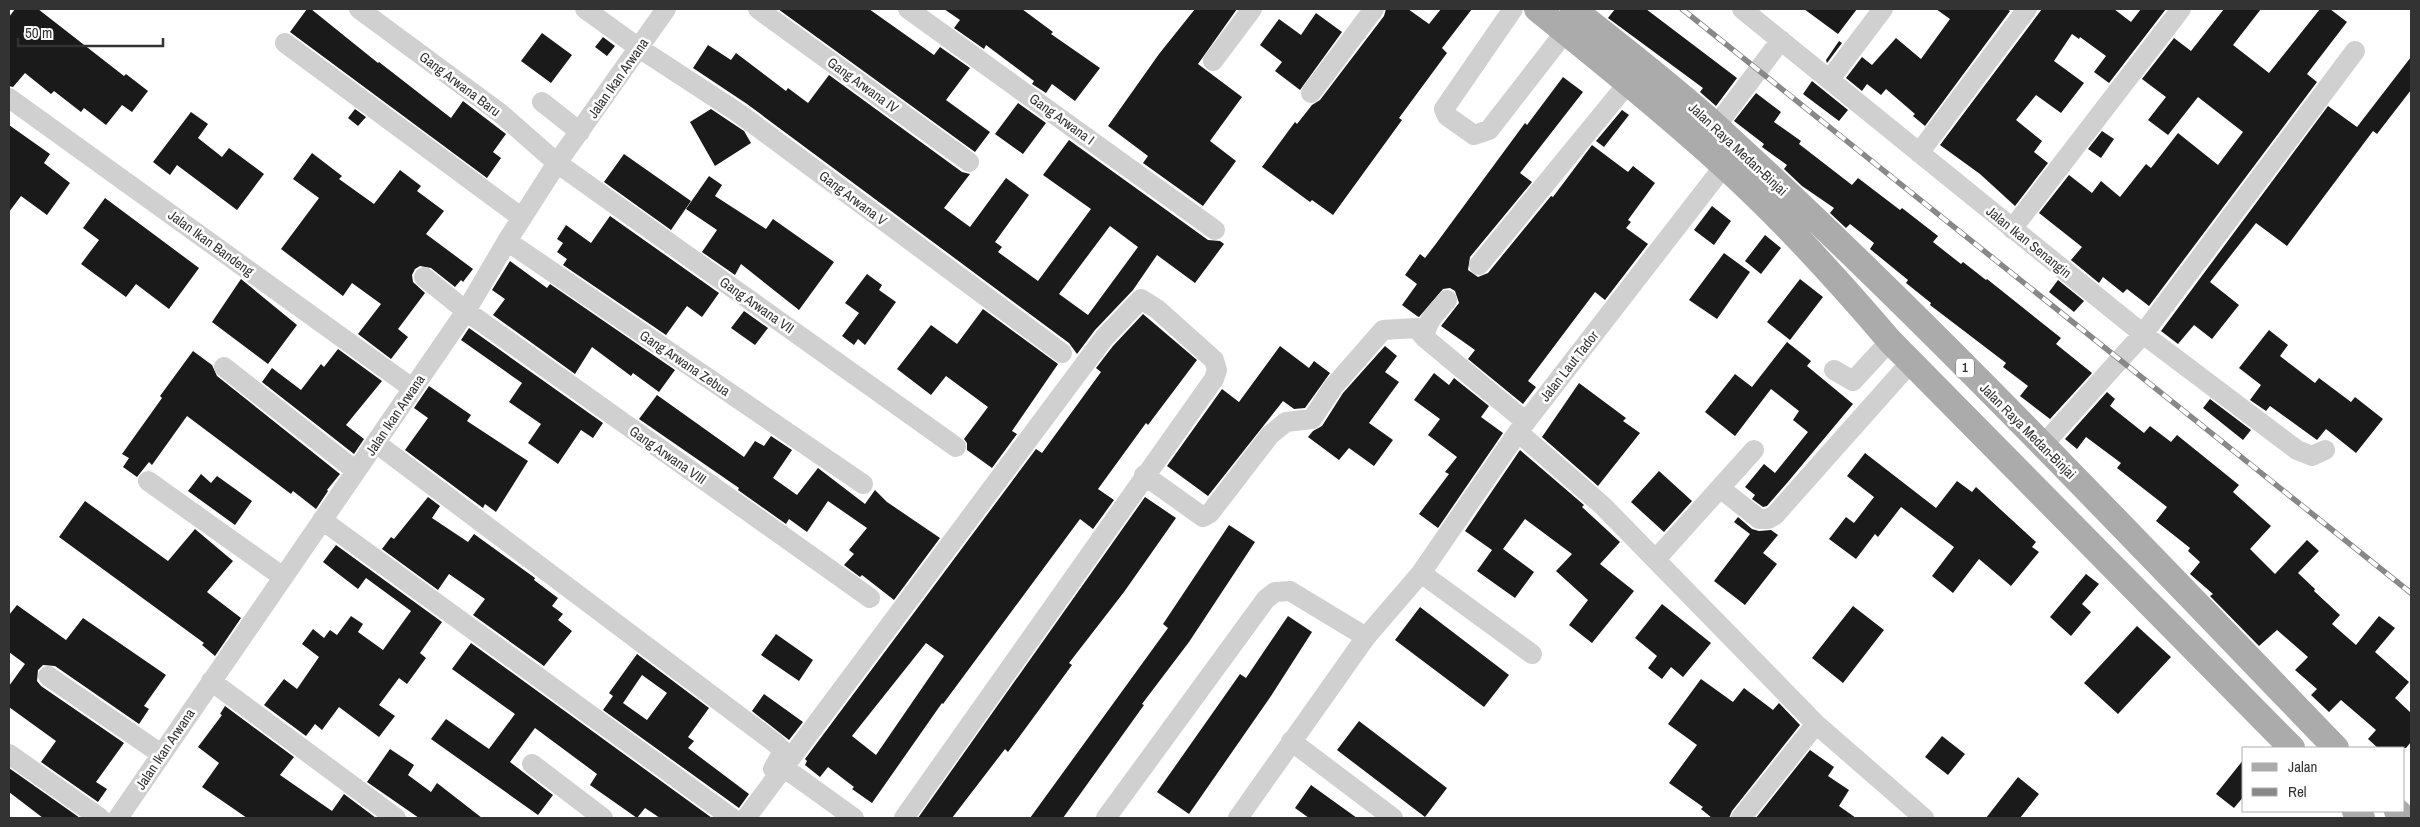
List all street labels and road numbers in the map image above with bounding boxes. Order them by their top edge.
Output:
street label: Jalan Ikan Arwana [584,34,653,122]
street label: Gang Arwana Baru [416,48,504,120]
street label: Gang Arwana IV [824,53,902,117]
street label: Gang Arwana I [1026,89,1098,149]
street label: Jalan Raya Medan-Binjai [1685,98,1791,200]
street label: Gang Arwana V [815,167,891,230]
street label: Jalan Ikan Senangin [1983,202,2075,282]
street label: Jalan Ikan Bandeng [165,206,258,280]
street label: Gang Arwana VII [716,273,798,337]
street label: Gang Arwana Zebua [636,326,734,400]
street label: Jalan Laut Tador [1536,327,1602,405]
road number: 1 [1956,358,1974,378]
street label: Jalan Ikan Arwana [361,371,429,459]
street label: Jalan Raya Medan-Binjai [1976,379,2080,483]
street label: Gang Arwana VIII [626,422,710,488]
street label: Jalan Ikan Arwana [131,705,199,793]

